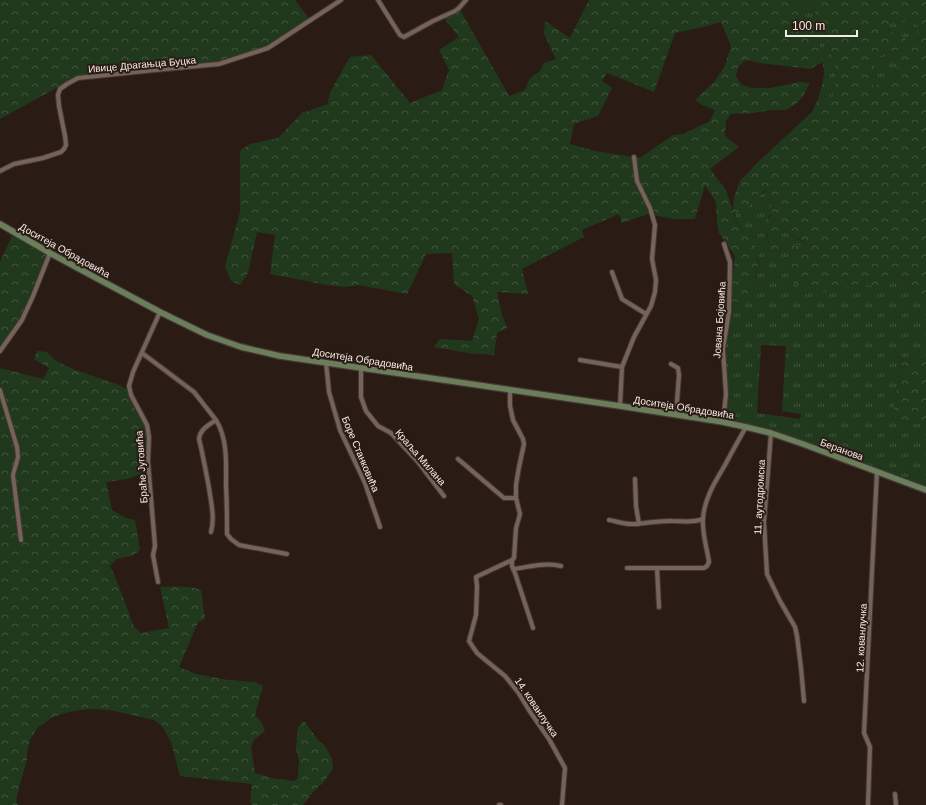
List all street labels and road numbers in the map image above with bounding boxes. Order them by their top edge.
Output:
street label: Ивице Драгањца Буцка [88,54,197,75]
street label: Доситеја Обрадовића [18,221,112,280]
street label: Јована Бојовића [711,281,728,359]
street label: Доситеја Обрадовића [312,346,414,373]
street label: Доситеја Обрадовића [633,394,735,421]
street label: Боре Станковића [340,415,382,494]
street label: Краља Милана [393,427,448,488]
street label: Браће Југовића [133,430,150,504]
street label: Беранова [819,437,865,462]
street label: 11. аутодромска [752,459,767,535]
street label: 12. кованлучка [854,603,869,673]
street label: 14. кованлучка [513,676,561,739]

